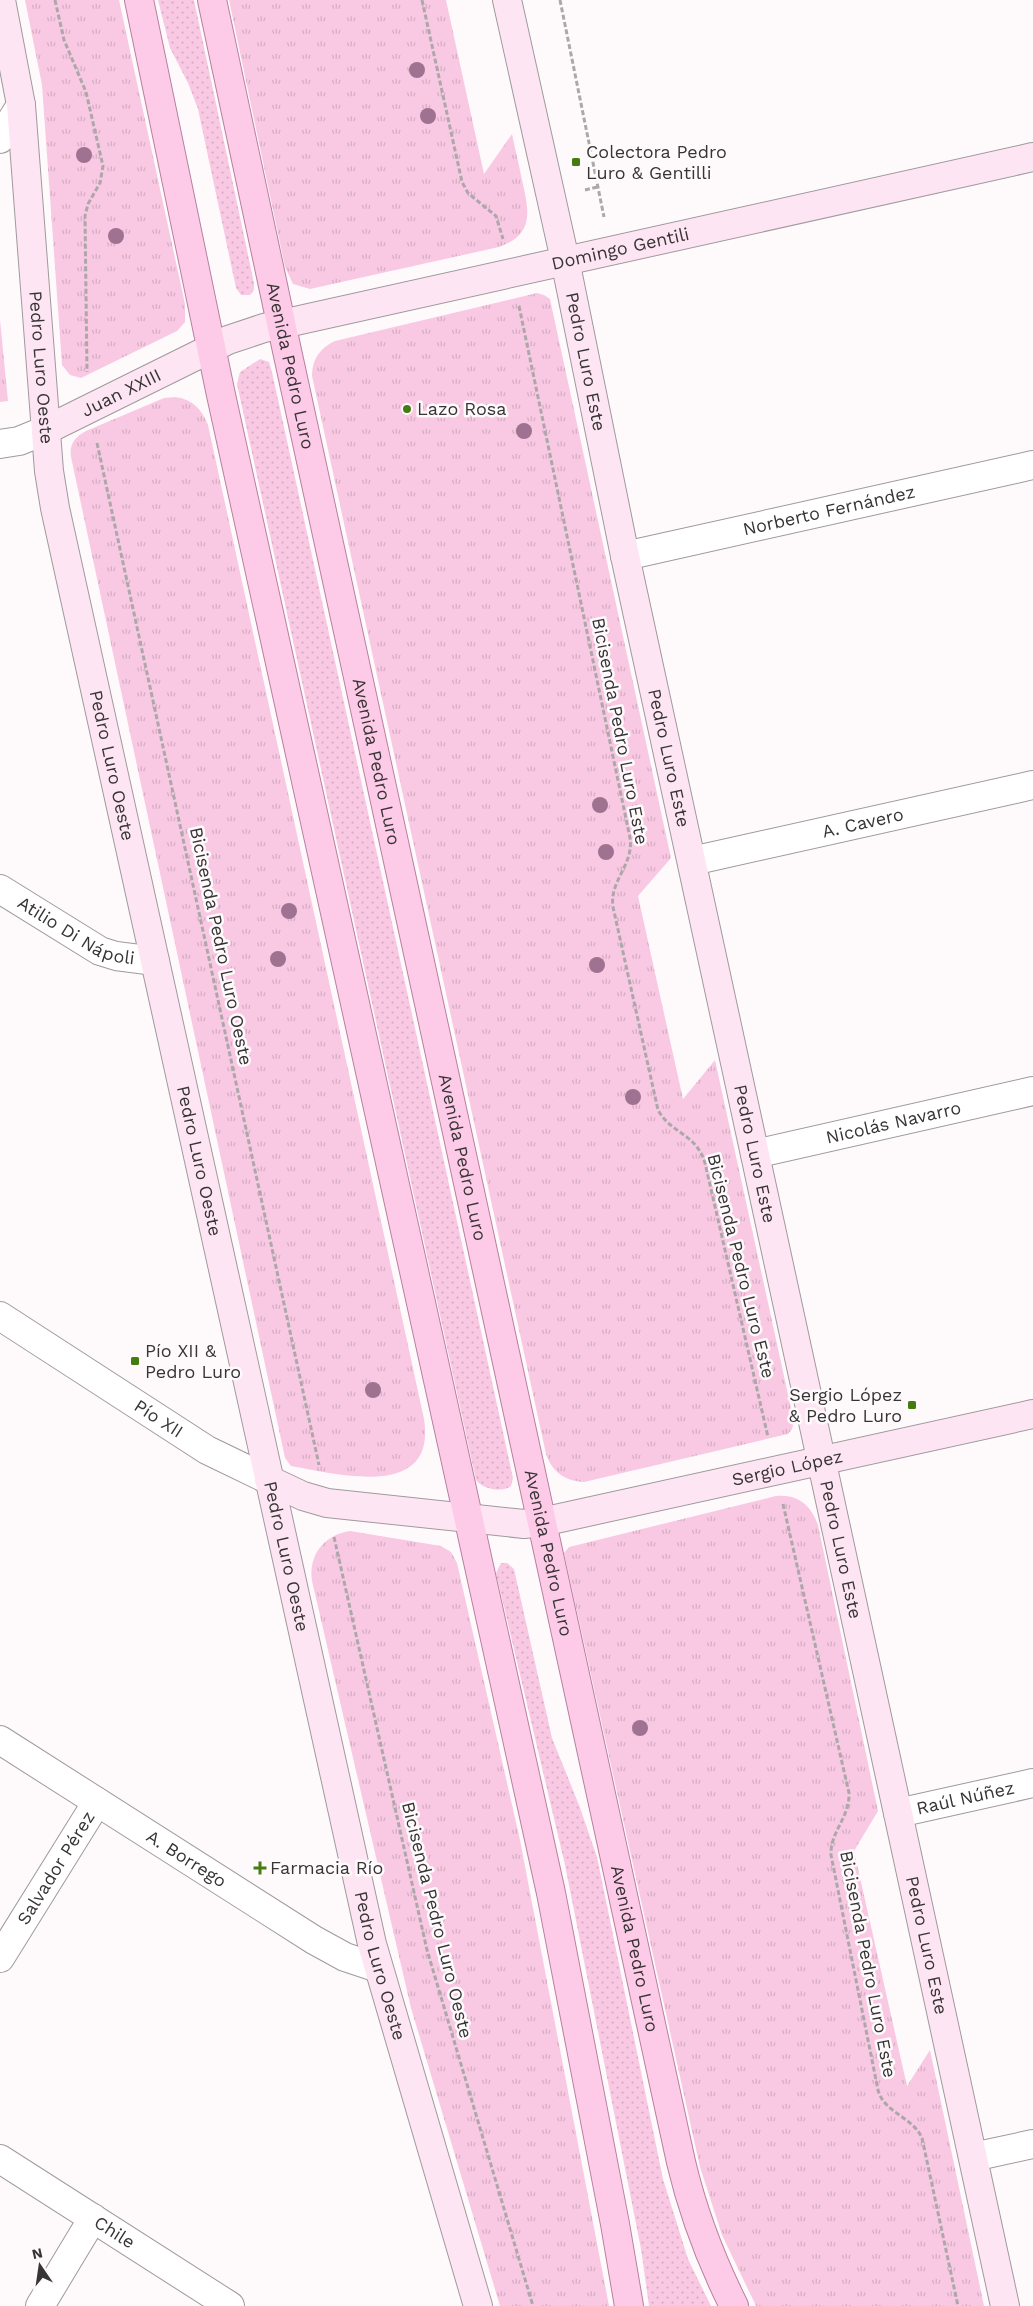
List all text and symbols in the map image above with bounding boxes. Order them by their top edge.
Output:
place label: Colectora Pedro Luro & Gentilli [586,141,727,183]
marker: Colectora Pedro Luro & Gentilli [570,156,582,168]
street label: Domingo Gentili [549,223,691,274]
street label: Avenida Pedro Luro [263,280,319,451]
street label: Pedro Luro Oeste [25,290,58,445]
street label: Pedro Luro Este [562,290,610,433]
street label: Juan XXIII [78,364,164,421]
place label: Lazo Rosa [417,398,507,419]
marker: Lazo Rosa [401,403,413,415]
street label: Norberto Fernández [741,481,917,539]
street label: Bicisenda Pedro Luro Este [588,616,653,846]
street label: Avenida Pedro Luro [348,676,405,847]
street label: Pedro Luro Este [644,687,695,829]
street label: Pedro Luro Oeste [86,688,139,842]
street label: A. Cavero [820,803,905,842]
street label: Bicisenda Pedro Luro Oeste [186,825,257,1067]
street label: Atilio Di Nápoli [14,892,136,968]
street label: Avenida Pedro Luro [435,1072,491,1243]
street label: Pedro Luro Este [730,1082,781,1225]
street label: Pedro Luro Oeste [173,1084,226,1238]
street label: Nicolás Navarro [824,1097,963,1148]
street label: Bicisenda Pedro Luro Este [703,1151,780,1380]
place label: Pío XII & Pedro Luro [145,1340,241,1382]
marker: Pío XII & Pedro Luro [129,1355,141,1367]
place label: Sergio López & Pedro Luro [789,1384,902,1426]
street label: Pío XII [131,1395,187,1442]
marker: Sergio López & Pedro Luro [906,1399,918,1411]
street label: Sergio López [730,1445,845,1490]
street label: Avenida Pedro Luro [521,1467,577,1638]
street label: Pedro Luro Este [816,1478,866,1621]
street label: Pedro Luro Oeste [260,1479,314,1633]
street label: Raúl Núñez [914,1776,1016,1819]
street label: Bicisenda Pedro Luro Oeste [398,1799,477,2040]
street label: Salvador Pérez [12,1807,99,1928]
street label: A. Borrego [143,1825,231,1892]
street label: Bicisenda Pedro Luro Este [836,1849,901,2079]
place label: Farmacia Río [270,1857,383,1878]
marker: Farmacia Río [254,1862,266,1874]
street label: Avenida Pedro Luro [607,1863,663,2034]
street label: Pedro Luro Este [902,1874,952,2016]
street label: Pedro Luro Oeste [351,1889,411,2043]
street label: Chile [91,2211,139,2253]
north arrow [15,2241,65,2291]
text: N [30,2244,44,2262]

